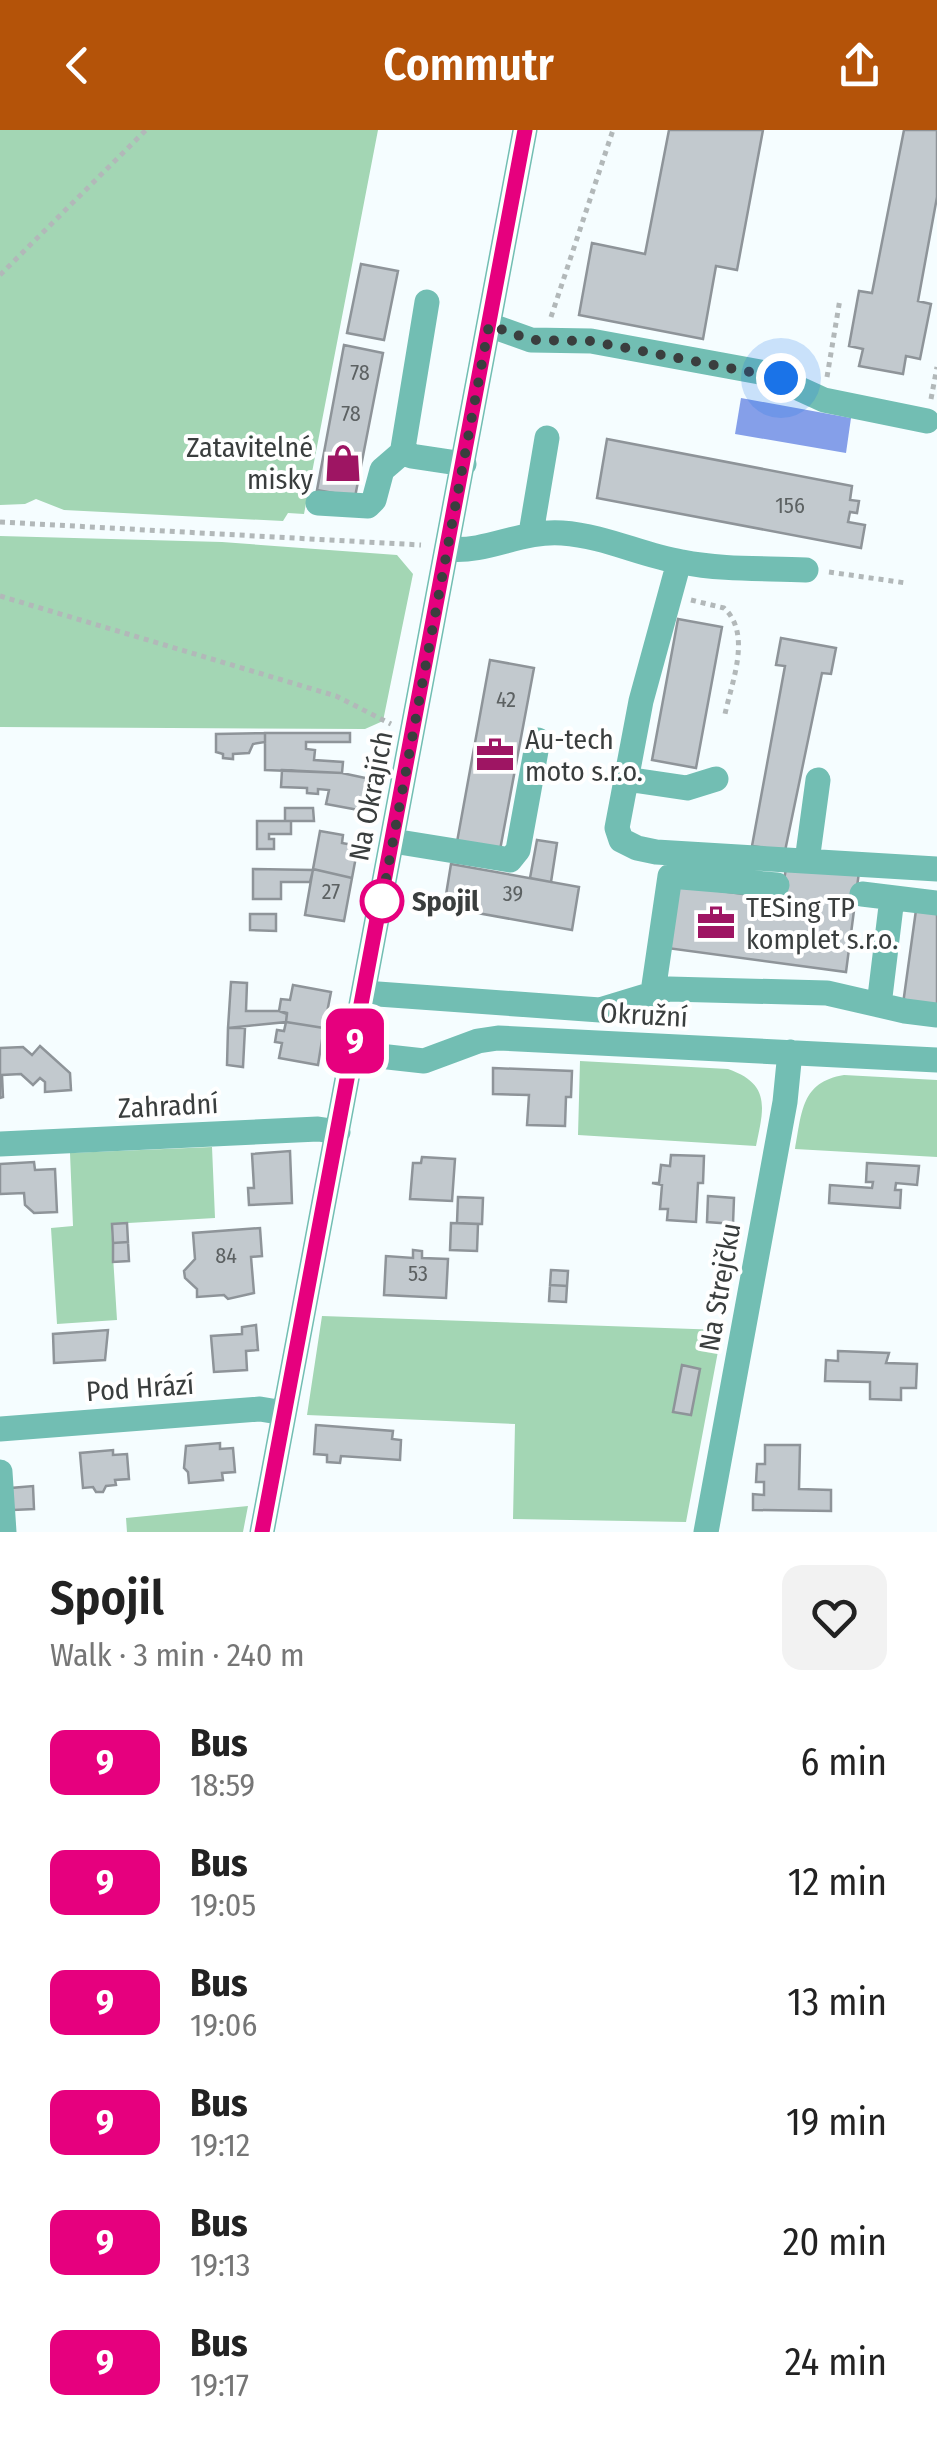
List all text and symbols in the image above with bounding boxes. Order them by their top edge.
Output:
icon: back [50,38,105,93]
text: Commutr [383,38,554,92]
icon: share [832,38,887,93]
your location [756,353,806,403]
house number: 78 [350,359,370,386]
house number: 78 [341,400,361,427]
place label: Zatavitelné misky [186,431,313,496]
shop icon: Zatavitelné misky [322,442,364,484]
house number: 156 [775,492,805,519]
house number: 42 [496,686,516,713]
place label: Au-tech moto s.r.o. [525,723,643,788]
street label: Na Okrajích [342,728,400,864]
office icon: Au-tech moto s.r.o. [474,734,516,776]
house number: 27 [322,878,340,905]
marker: Spojil [361,880,403,922]
house number: 39 [503,880,523,907]
place label: Spojil [412,885,479,918]
place label: TESing TP komplet s.r.o. [746,891,898,956]
office icon: TESing TP komplet s.r.o. [695,902,737,944]
street label: Okružní [599,996,689,1034]
line badge: 9 [322,1008,388,1074]
text: 9 [346,1020,364,1062]
street label: Zahradní [117,1087,219,1125]
street label: Na Strejčku [692,1220,748,1354]
house number: 84 [215,1242,237,1269]
house number: 53 [408,1260,428,1287]
street label: Pod Hrází [85,1368,195,1408]
button: heart [782,1565,887,1670]
text: Spojil [50,1569,164,1627]
text: Walk · 3 min · 240 m [50,1636,305,1674]
text: Bus [190,1720,248,1766]
text: 6 min [800,1739,887,1785]
text: 9 [96,1741,114,1783]
text: 18:59 [190,1766,255,1804]
text: Bus [190,1840,248,1886]
text: 12 min [788,1859,887,1905]
text: 9 [96,1861,114,1903]
text: 19:05 [190,1886,256,1924]
text: Bus [190,1960,248,2006]
text: 13 min [787,1979,887,2025]
text: 9 [96,1981,114,2023]
text: 19:06 [190,2006,257,2044]
text: Bus [190,2080,248,2126]
text: 19 min [786,2099,887,2145]
text: 9 [96,2101,114,2143]
text: 19:12 [190,2126,250,2164]
text: Bus [190,2200,248,2246]
text: 20 min [783,2219,887,2265]
text: 9 [96,2221,114,2263]
text: 19:13 [190,2246,250,2284]
text: Bus [190,2320,248,2366]
text: 24 min [785,2339,887,2385]
text: 9 [96,2341,114,2383]
text: 19:17 [190,2366,249,2404]

